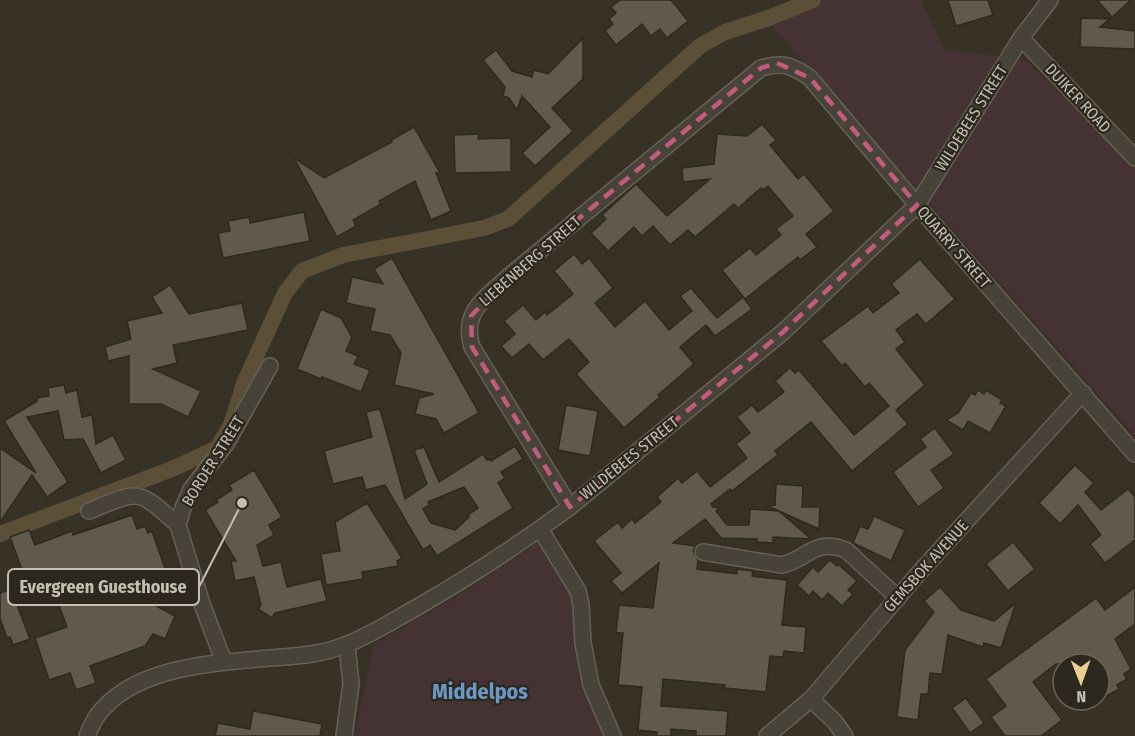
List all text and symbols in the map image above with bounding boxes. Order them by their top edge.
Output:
street label: DUIKER ROAD [1041,60,1115,136]
street label: WILDEBEES STREET [931,61,1012,175]
street label: QUARRY STREET [913,202,995,292]
street label: LIEBENBERG STREET [475,211,585,310]
street label: BORDER STREET [178,412,249,510]
street label: WILDEBEES STREET [576,412,683,504]
street label: GEMSBOK AVENUE [880,516,972,616]
callout: Evergreen Guesthouse [8,569,199,605]
text: Evergreen Guesthouse [19,576,187,598]
north arrow [1051,652,1111,712]
district label: Middelpos [432,678,528,705]
text: N [1076,687,1086,706]

